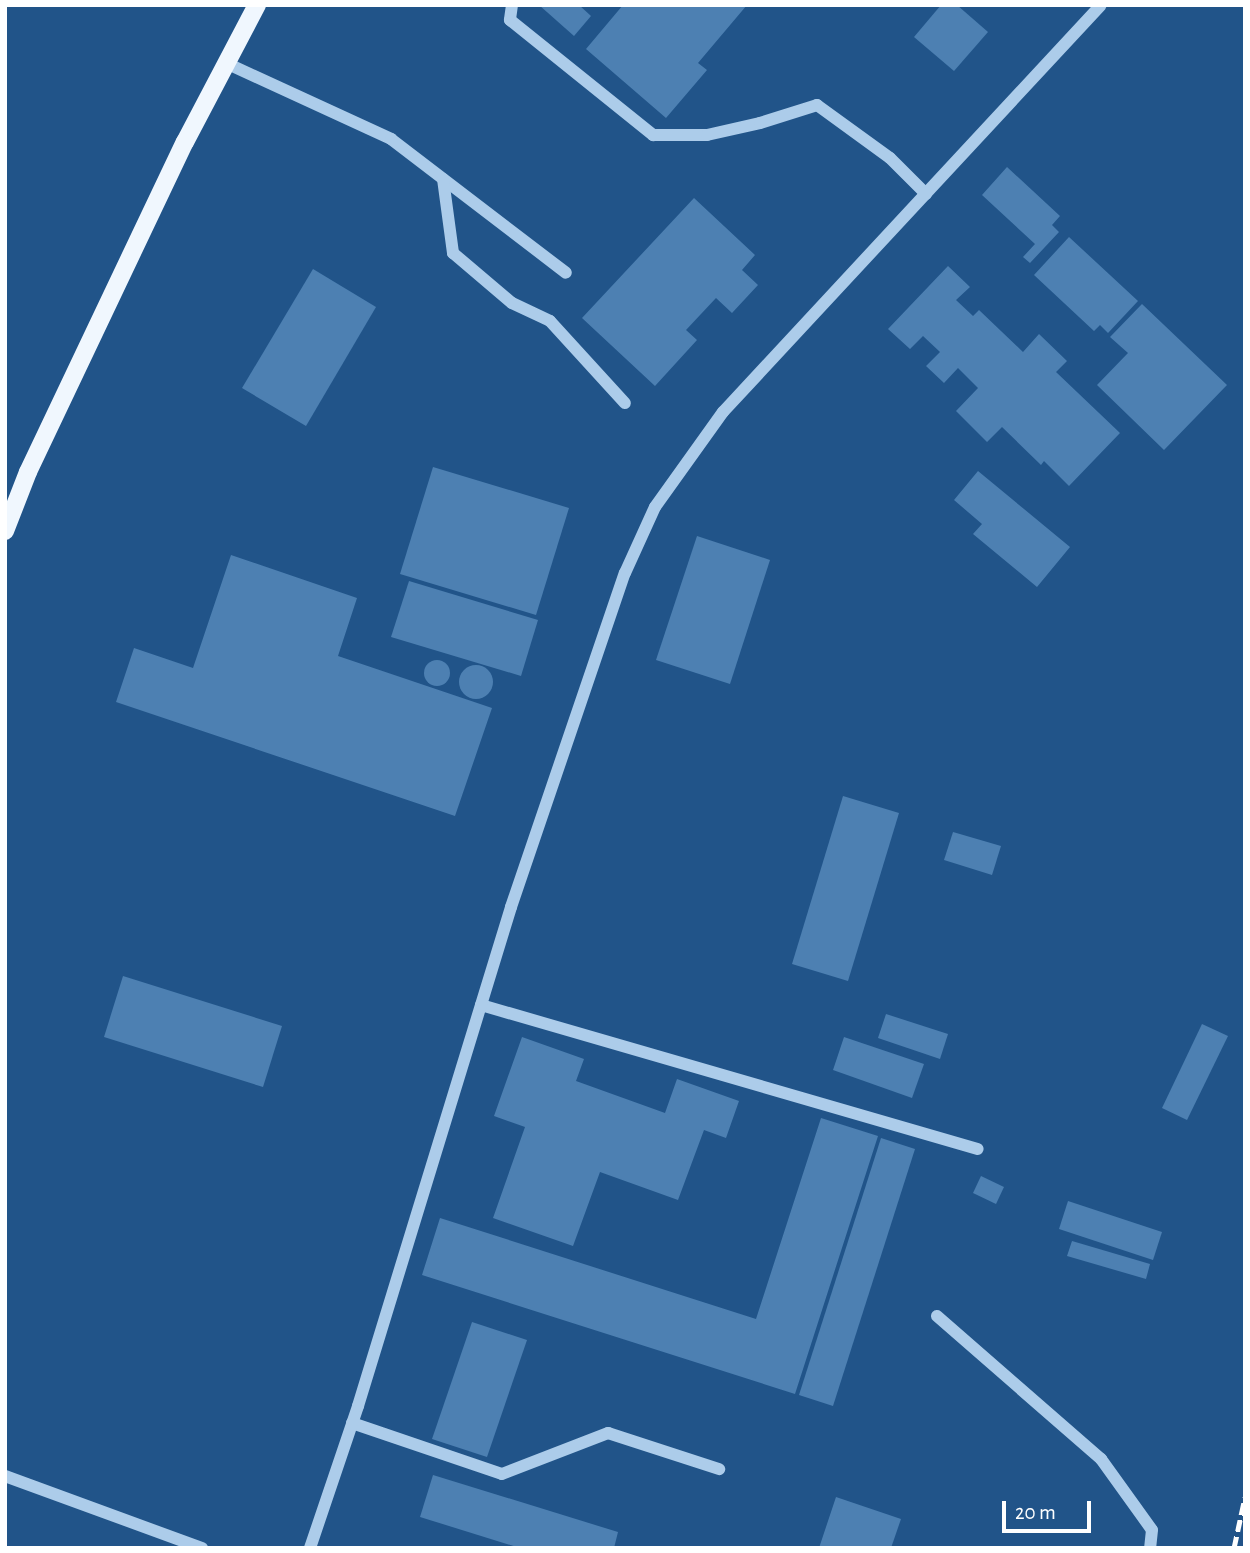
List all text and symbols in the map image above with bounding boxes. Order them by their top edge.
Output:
scale bar [1005,1486,1094,1530]
text: 20 m [1015,1502,1056,1523]

